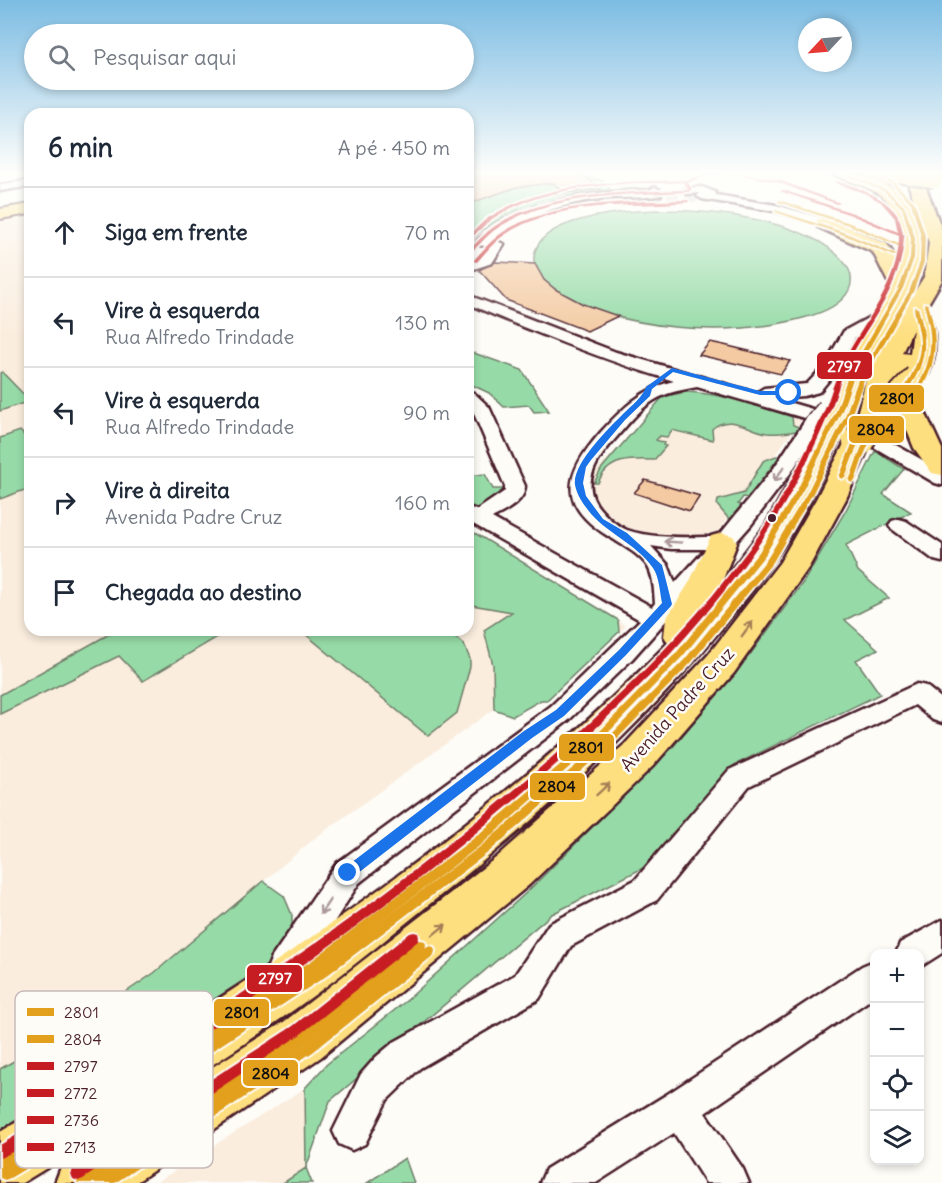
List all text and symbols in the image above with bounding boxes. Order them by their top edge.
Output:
north arrow [798,18,852,72]
search box [24,24,474,90]
icon: search [45,41,78,74]
text: Pesquisar aqui [93,43,236,71]
text: 6 min [48,131,113,164]
text: A pé · 450 m [338,135,450,160]
icon: ahead [48,216,81,249]
text: Siga em frente [105,218,248,246]
text: 70 m [405,220,450,245]
text: Vire à esquerda [105,296,260,324]
icon: left [48,306,81,339]
text: 130 m [395,310,450,335]
text: Rua Alfredo Trindade [105,324,294,349]
line badge: 2797 [816,351,873,380]
text: 2797 [827,356,861,376]
route start [775,379,801,405]
line badge: 2801 [868,384,925,413]
text: Vire à esquerda [105,386,260,414]
text: 2801 [880,388,914,408]
icon: left [48,396,81,429]
text: 90 m [403,400,450,425]
text: Rua Alfredo Trindade [105,414,294,439]
line badge: 2804 [848,415,905,444]
text: 2804 [857,419,895,439]
one-way arrow [773,466,786,482]
text: Vire à direita [105,476,230,504]
icon: right [48,486,81,519]
text: 160 m [395,490,450,515]
text: Avenida Padre Cruz [105,504,282,529]
unlabelled marker [766,512,778,524]
one-way arrow [663,537,683,548]
icon: arrive [48,576,81,609]
text: Chegada ao destino [105,578,302,606]
one-way arrow [741,621,754,637]
street label: Avenida Padre Cruz [615,642,739,776]
line badge: 2801 [558,733,615,762]
text: 2801 [569,737,603,757]
line badge: 2804 [529,772,586,801]
text: 2804 [538,776,576,796]
one-way arrow [595,782,610,796]
route end [334,859,360,885]
one-way arrow [319,898,331,915]
one-way arrow [431,924,447,937]
map controls [870,949,924,1165]
button: + [870,949,924,1003]
line badge: 2797 [246,964,303,993]
text: 2797 [258,968,292,988]
legend [15,991,213,1168]
line badge: 2801 [213,998,270,1027]
text: 2801 [64,1002,99,1022]
text: 2801 [225,1002,259,1022]
button: − [870,1003,924,1057]
text: 2804 [64,1029,102,1049]
text: 2797 [64,1056,98,1076]
button: locate [870,1057,924,1111]
line badge: 2804 [242,1059,299,1087]
text: 2804 [252,1063,290,1083]
text: 2772 [64,1083,97,1103]
text: 2736 [64,1110,99,1130]
button: layers [870,1111,924,1165]
text: 2713 [64,1137,96,1157]

